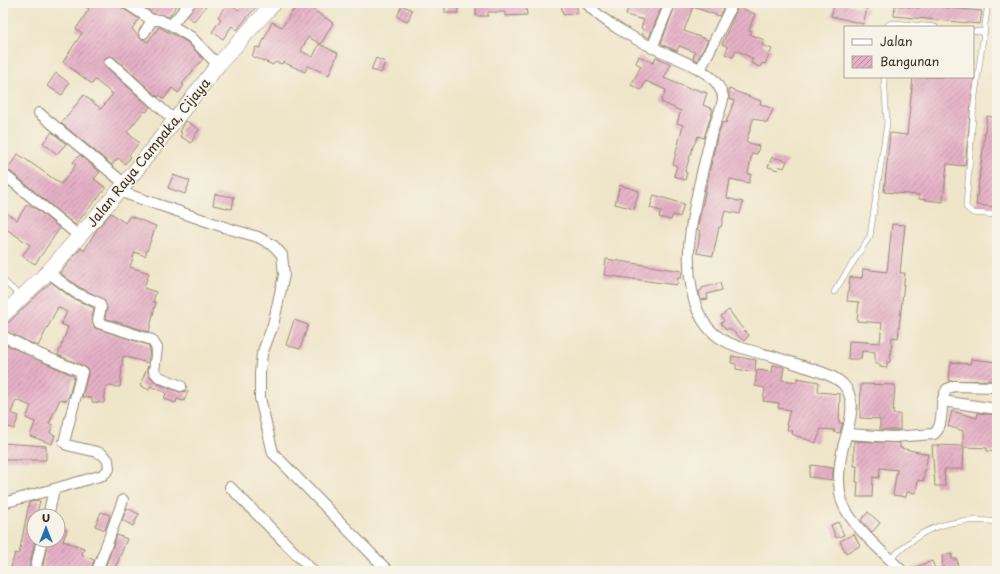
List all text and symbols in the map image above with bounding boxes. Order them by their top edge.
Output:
legend [844,26,974,78]
text: Jalan [880,32,913,50]
text: Bangunan [880,52,939,70]
street label: Jalan Raya Campaka, Cijaya [82,73,215,230]
north arrow [26,508,66,548]
text: U [42,509,50,526]

